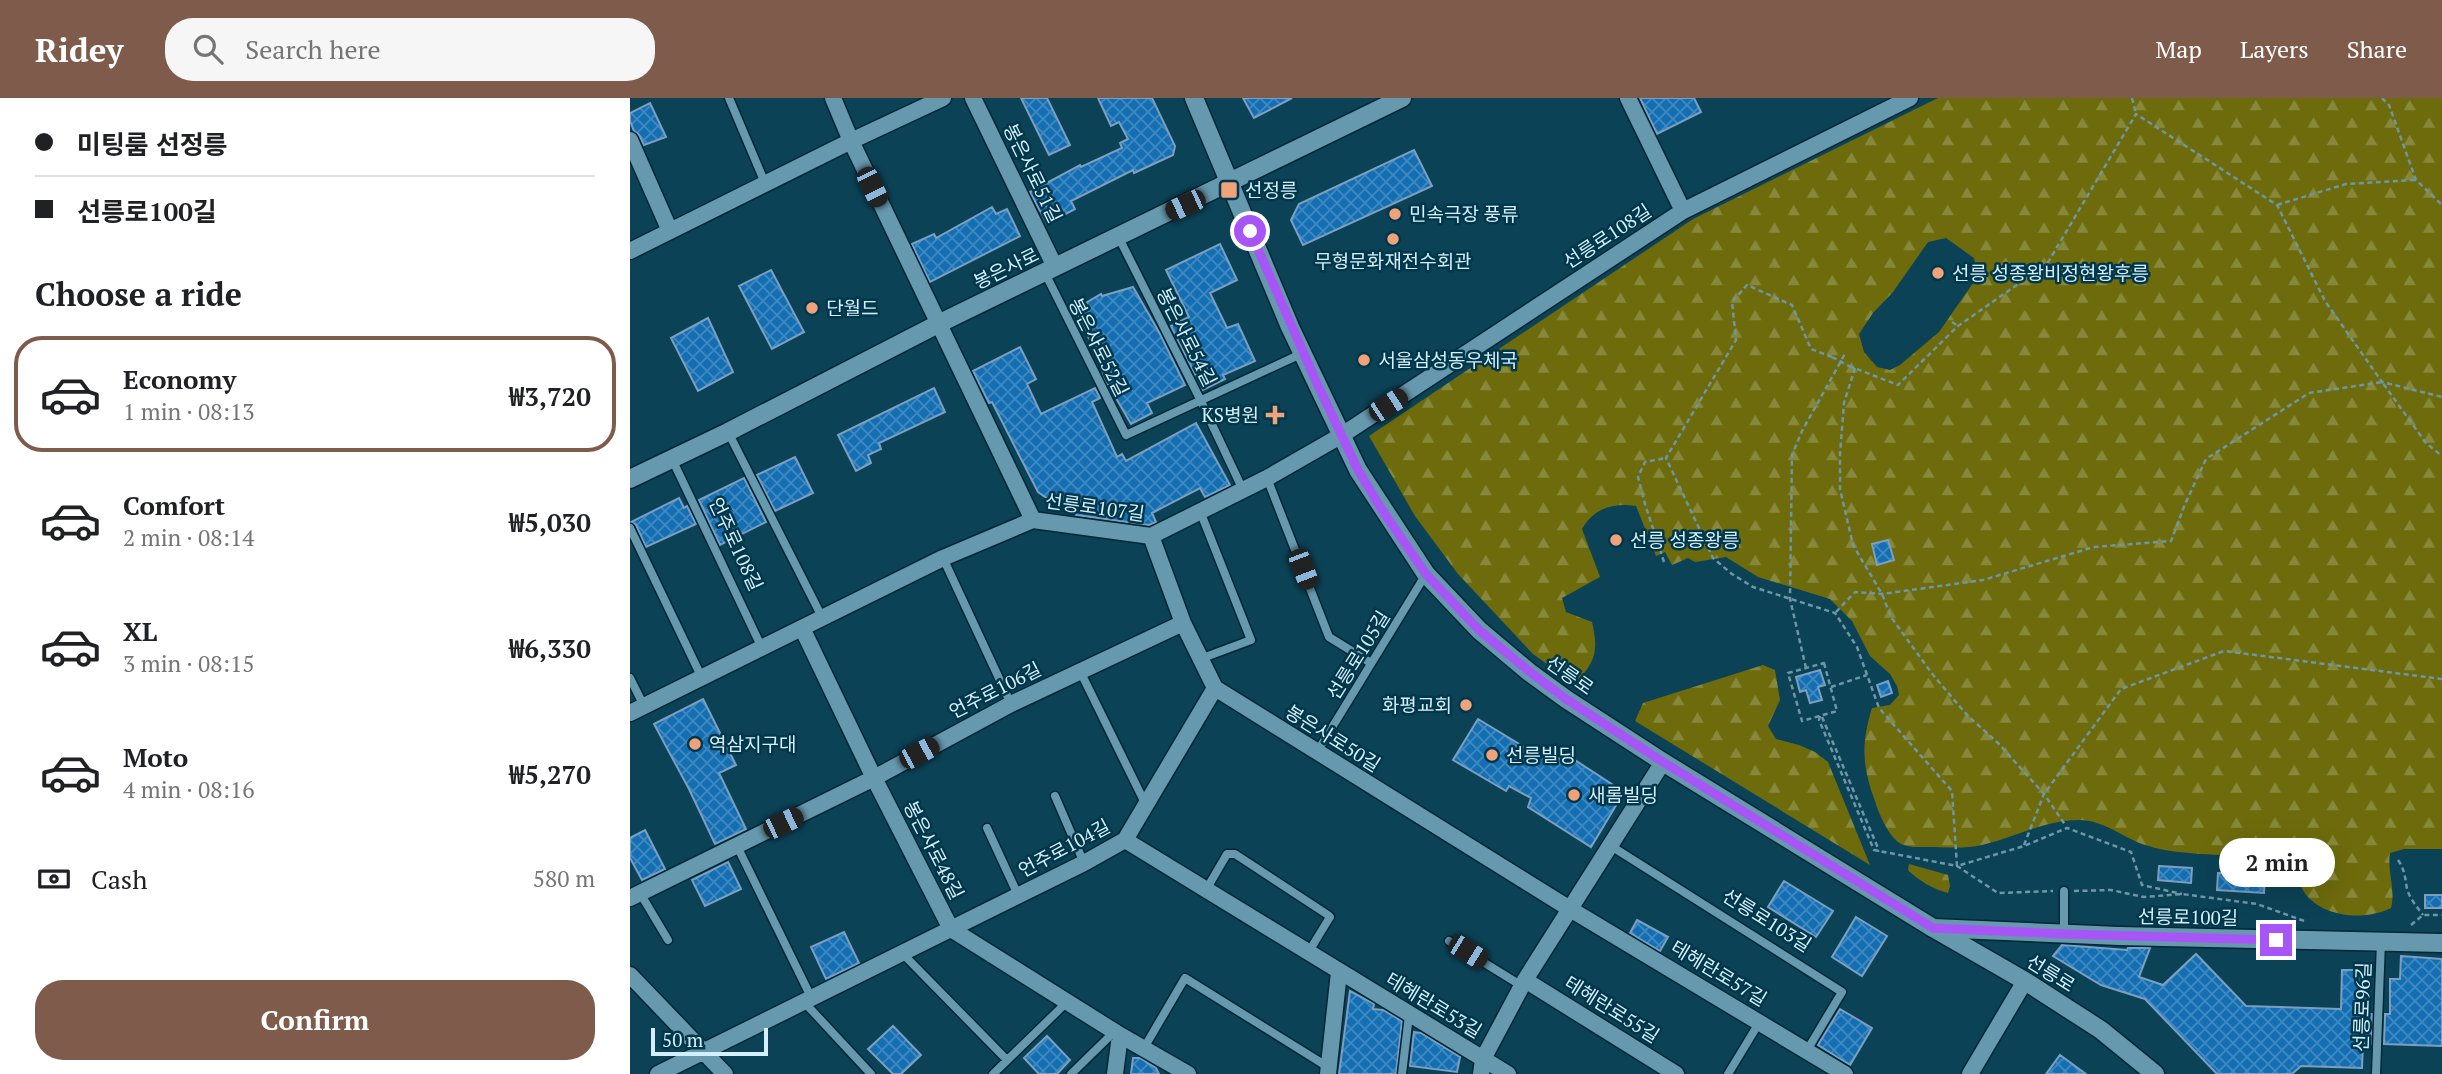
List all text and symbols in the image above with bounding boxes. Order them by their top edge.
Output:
search box [165,18,655,81]
text: Ridey [35,28,123,71]
icon: search [189,30,227,68]
text: Search here [245,32,381,66]
text: Map [2155,33,2202,65]
text: Layers [2240,33,2309,65]
text: Share [2347,33,2407,65]
street label: 봉은사로51길 [999,119,1068,227]
text: 미팅룸 선정릉 [77,127,228,161]
car [854,164,891,210]
place label: 선정릉 [1245,177,1297,202]
marker: 선정릉 [1219,180,1239,200]
car [1162,187,1209,223]
text: 선릉로100길 [77,194,217,228]
street label: 선릉로108길 [1558,198,1656,273]
place label: 민속극장 풍류 [1409,201,1519,226]
marker: 민속극장 풍류 [1387,206,1403,222]
route start [1234,215,1266,247]
marker: 무형문화재전수회관 [1385,231,1401,247]
street label: 봉은사로 [969,241,1043,294]
place label: 무형문화재전수회관 [1314,248,1472,273]
place label: 선릉 성종왕비정현왕후릉 [1952,260,2149,285]
marker: 선릉 성종왕비정현왕후릉 [1930,265,1946,281]
text: Choose a ride [35,273,242,315]
street label: 봉은사로54길 [1152,283,1223,390]
street label: 봉은사로52길 [1064,293,1135,400]
place label: 단월드 [826,295,878,320]
marker: 단월드 [804,300,820,316]
place label: 서울삼성동우체국 [1378,347,1518,372]
marker: 서울삼성동우체국 [1356,352,1372,368]
text: Economy [123,362,236,396]
icon: car [39,363,102,426]
text: ₩3,720 [509,379,591,413]
car [1365,385,1412,425]
text: 1 min · 08:13 [123,396,255,427]
place label: KS병원 [1202,402,1259,427]
marker: KS병원 [1265,405,1285,425]
street label: 선릉로107길 [1044,487,1146,526]
text: Comfort [123,488,225,522]
icon: car [39,489,102,552]
street label: 언주로108길 [704,493,769,595]
text: ₩5,030 [509,505,591,539]
text: 2 min · 08:14 [123,522,255,553]
place label: 선릉 성종왕릉 [1630,527,1740,552]
marker: 선릉 성종왕릉 [1608,532,1624,548]
car [1286,546,1321,592]
street label: 선릉로105길 [1320,606,1395,704]
text: XL [123,614,157,648]
icon: car [39,615,102,678]
text: ₩6,330 [509,631,591,665]
text: 3 min · 08:15 [123,648,255,679]
street label: 선릉로 [1542,649,1599,700]
street label: 언주로106길 [944,656,1045,723]
place label: 화평교회 [1382,692,1452,717]
marker: 화평교회 [1458,697,1474,713]
street label: 봉은사로50길 [1281,698,1386,777]
place label: 역삼지구대 [709,731,796,756]
car [896,734,943,772]
marker: 역삼지구대 [687,736,703,752]
text: Moto [123,740,188,774]
icon: car [39,741,102,804]
place label: 선릉빌딩 [1506,742,1576,767]
marker: 선릉빌딩 [1484,747,1500,763]
text: ₩5,270 [509,757,591,791]
text: 4 min · 08:16 [123,774,255,805]
place label: 새롬빌딩 [1588,782,1658,807]
marker: 새롬빌딩 [1566,787,1582,803]
street label: 봉은사로48길 [899,796,970,903]
car [760,804,807,842]
street label: 언주로104길 [1014,813,1114,882]
callout: 2 min [2218,838,2334,888]
text: 2 min [2246,847,2308,878]
icon: cash [35,860,73,898]
text: Cash [91,862,147,896]
text: 580 m [533,863,595,894]
street label: 선릉로103길 [1718,882,1816,957]
street label: 선릉로100길 [2138,903,2238,930]
route end [2260,924,2292,956]
car [1445,932,1492,972]
street label: 테헤란로57길 [1667,934,1772,1011]
street label: 선릉로 [2022,948,2080,997]
street label: 선릉로96길 [2347,961,2376,1052]
street label: 테헤란로53길 [1382,966,1487,1043]
street label: 테헤란로55길 [1560,969,1665,1048]
button: Confirm [35,980,595,1060]
scale bar [651,1025,768,1057]
text: 50 m [662,1027,703,1052]

